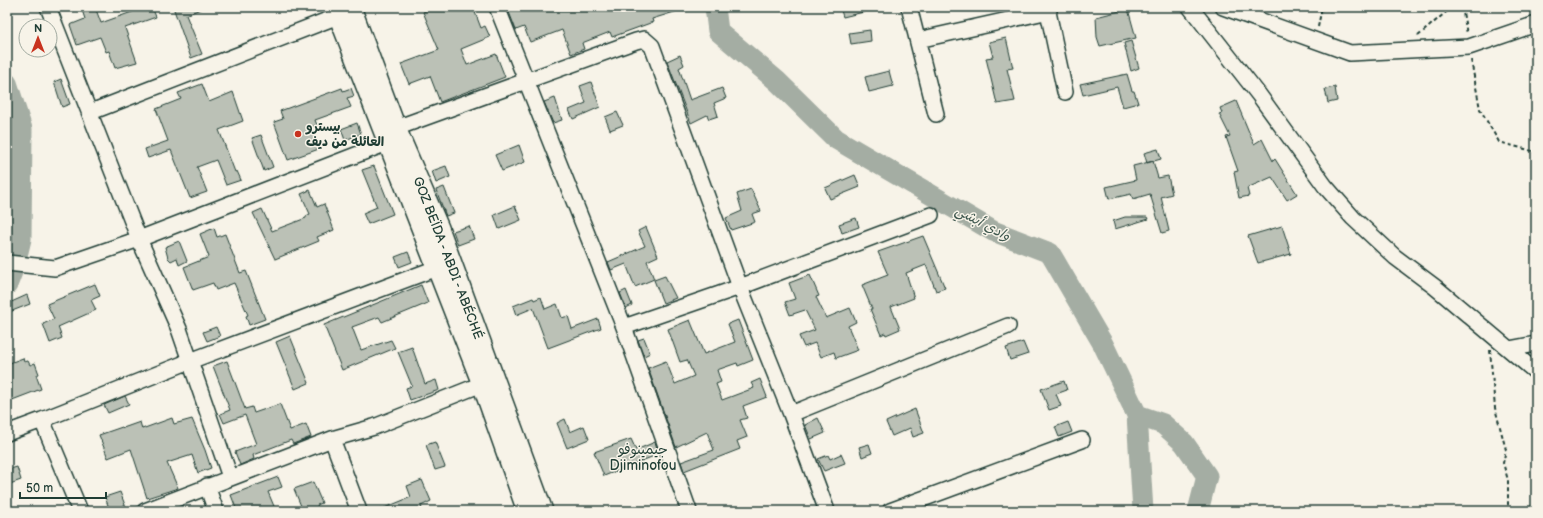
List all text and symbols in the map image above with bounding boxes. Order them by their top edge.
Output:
north arrow [18,18,58,58]
text: N [34,22,42,35]
place label: بيسترو العائلة من ديف [305,119,384,150]
marker: بيسترو العائلة من ديف [293,129,303,139]
street label: GOZ BEÏDA - ABDI - ABÉCHÉ [410,174,486,342]
water label: وادي أبشي [951,201,1014,248]
district label: جيمينوفو Djiminofou [610,441,676,474]
scale bar [20,474,106,500]
text: 50 m [26,481,53,496]

